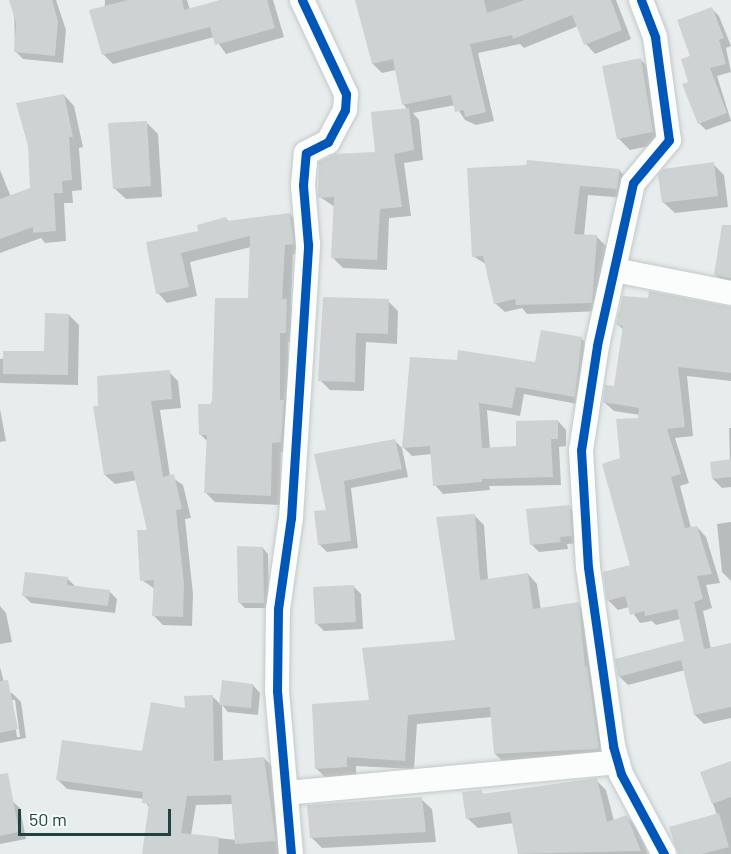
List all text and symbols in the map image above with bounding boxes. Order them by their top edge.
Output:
scale bar [21,797,174,835]
text: 50 m [29,808,67,830]

